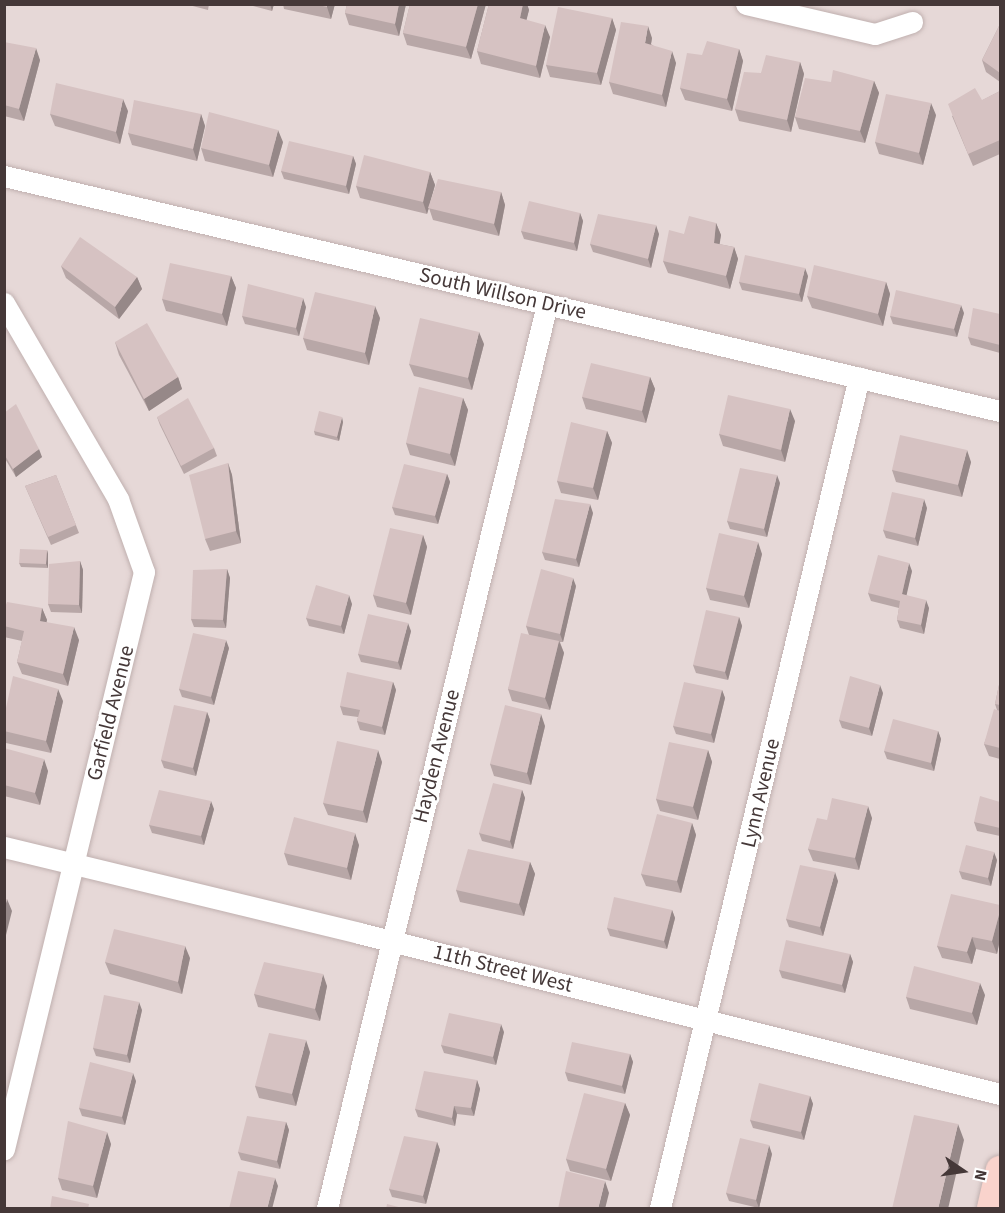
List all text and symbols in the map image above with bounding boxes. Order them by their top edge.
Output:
street label: South Willson Drive [417,262,589,324]
street label: Garfield Avenue [81,643,139,783]
street label: Hayden Avenue [407,687,465,825]
street label: Lynn Avenue [735,736,785,850]
street label: 11th Street West [431,939,575,997]
north arrow [933,1141,993,1201]
text: N [969,1167,992,1183]

